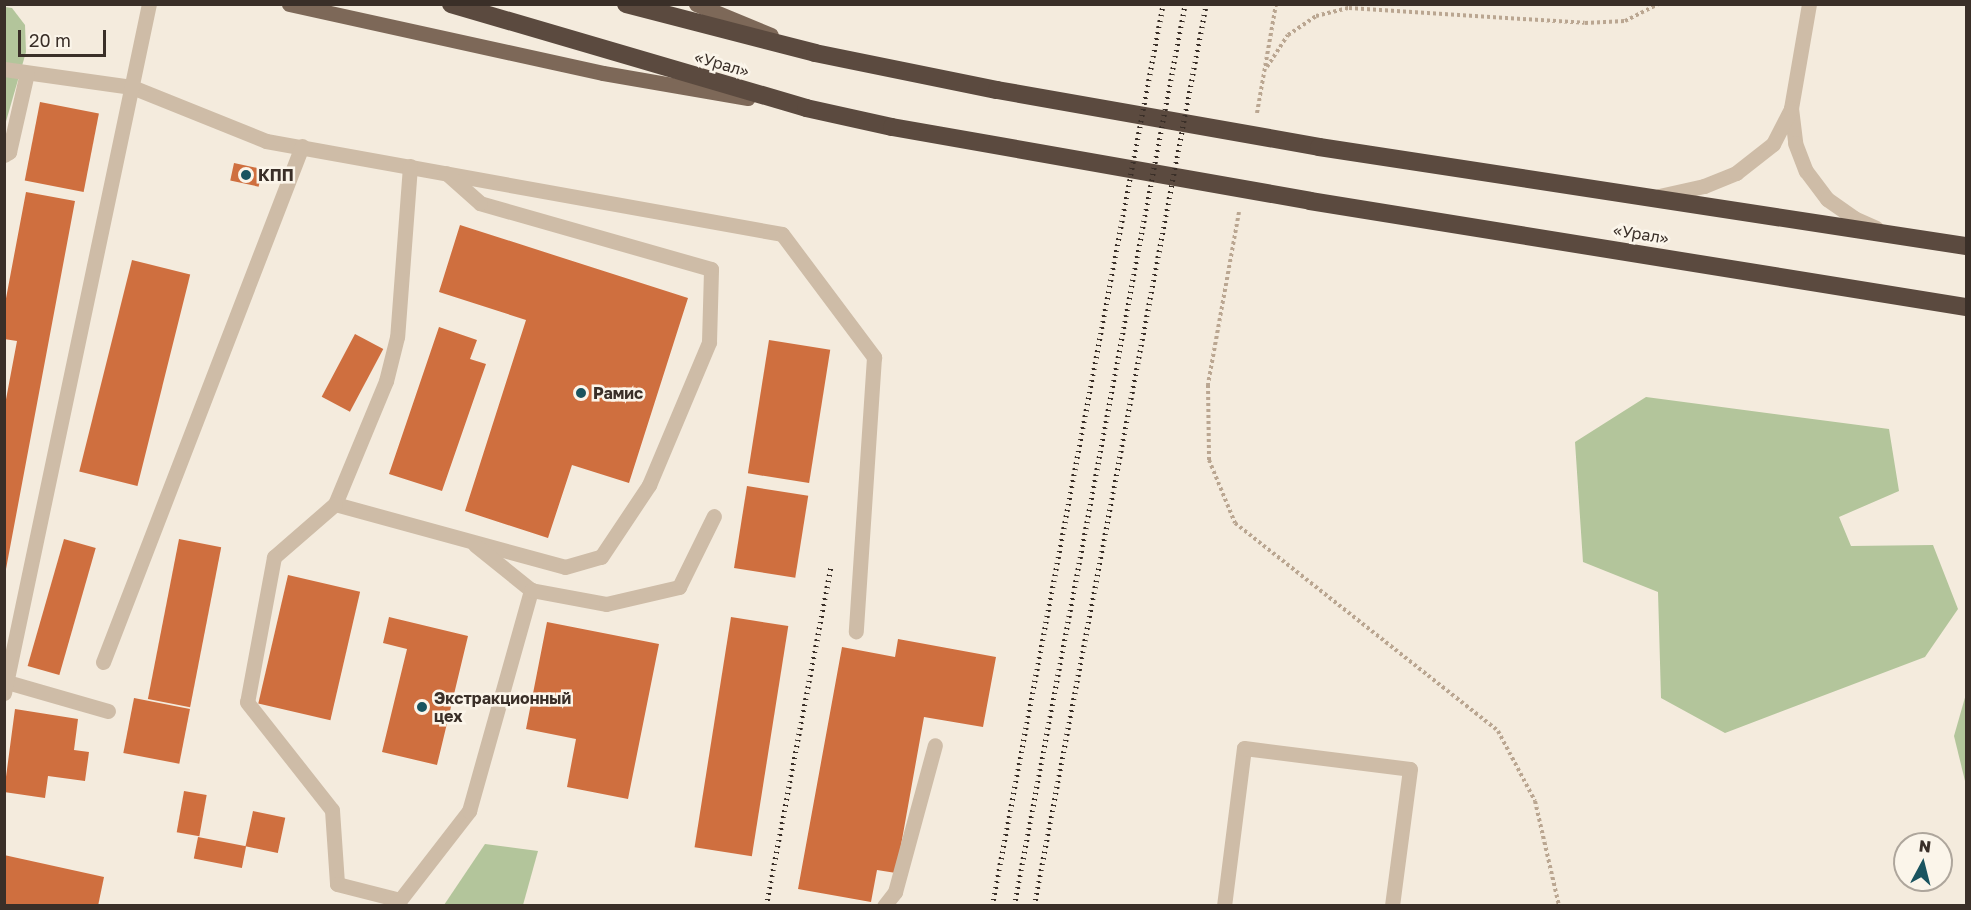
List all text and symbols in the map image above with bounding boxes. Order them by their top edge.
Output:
scale bar [21,18,110,56]
text: 20 m [29,29,71,51]
street label: «Урал» [692,47,752,81]
place label: КПП [258,165,294,185]
marker: КПП [239,168,253,182]
street label: «Урал» [1612,220,1670,248]
place label: Рамис [593,383,643,403]
marker: Рамис [574,386,588,400]
place label: Экстракционный цех [434,688,571,726]
marker: Экстракционный цех [415,700,429,714]
north arrow [1893,832,1953,892]
text: N [1918,835,1932,857]

